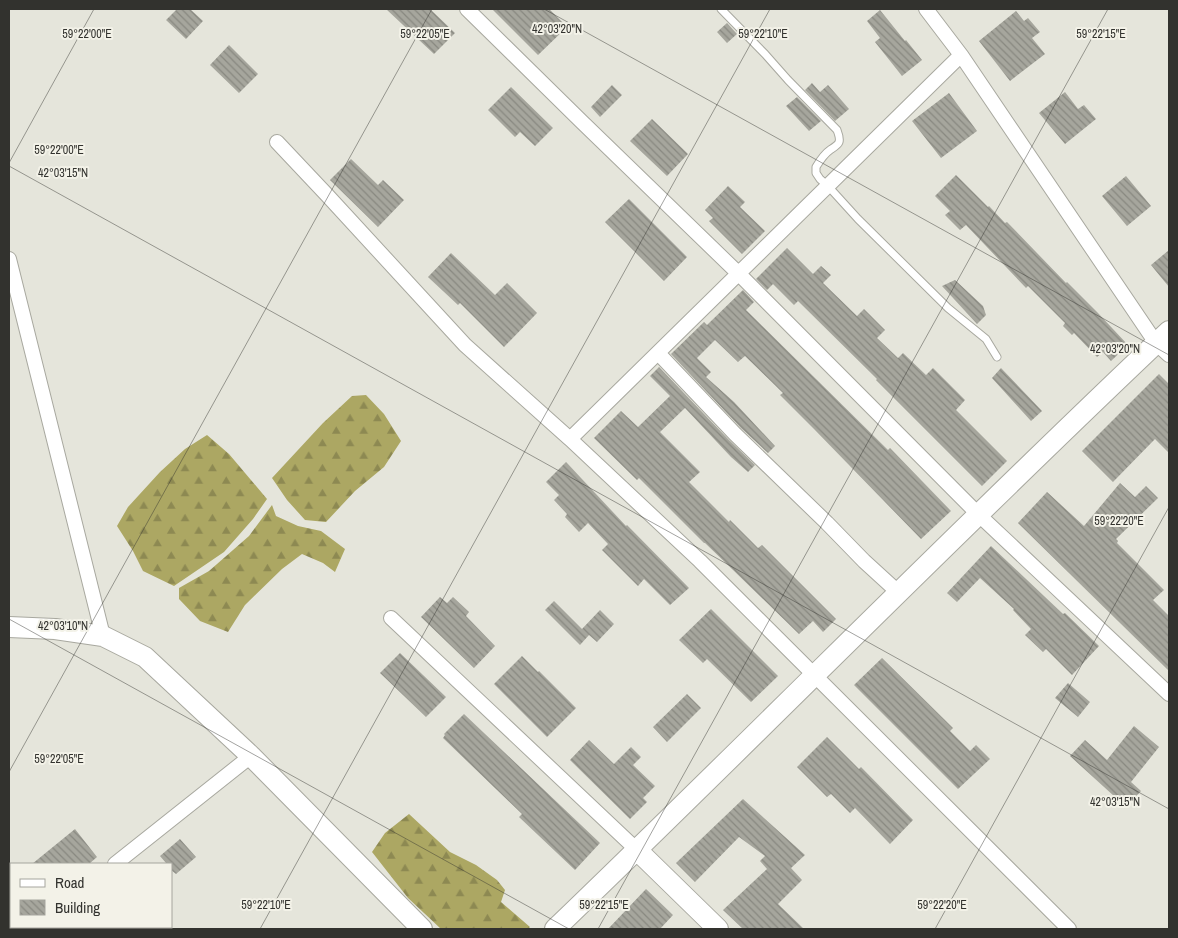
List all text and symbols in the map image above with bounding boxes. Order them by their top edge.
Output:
text: 42°03'20"N [532,21,582,37]
text: 59°22'00"E [62,26,112,42]
text: 59°22'05"E [400,26,450,42]
text: 59°22'10"E [738,26,788,42]
text: 59°22'15"E [1076,26,1126,42]
text: 59°22'00"E [34,142,84,158]
text: 42°03'15"N [38,165,88,181]
text: 42°03'20"N [1090,341,1140,357]
text: 59°22'20"E [1094,513,1144,529]
text: 42°03'10"N [38,618,88,634]
text: 59°22'05"E [34,751,84,767]
text: 42°03'15"N [1090,794,1140,810]
legend [10,863,172,928]
text: Road [55,872,84,893]
text: Building [55,897,100,918]
text: 59°22'10"E [241,897,291,913]
text: 59°22'15"E [579,897,629,913]
text: 59°22'20"E [917,897,967,913]

